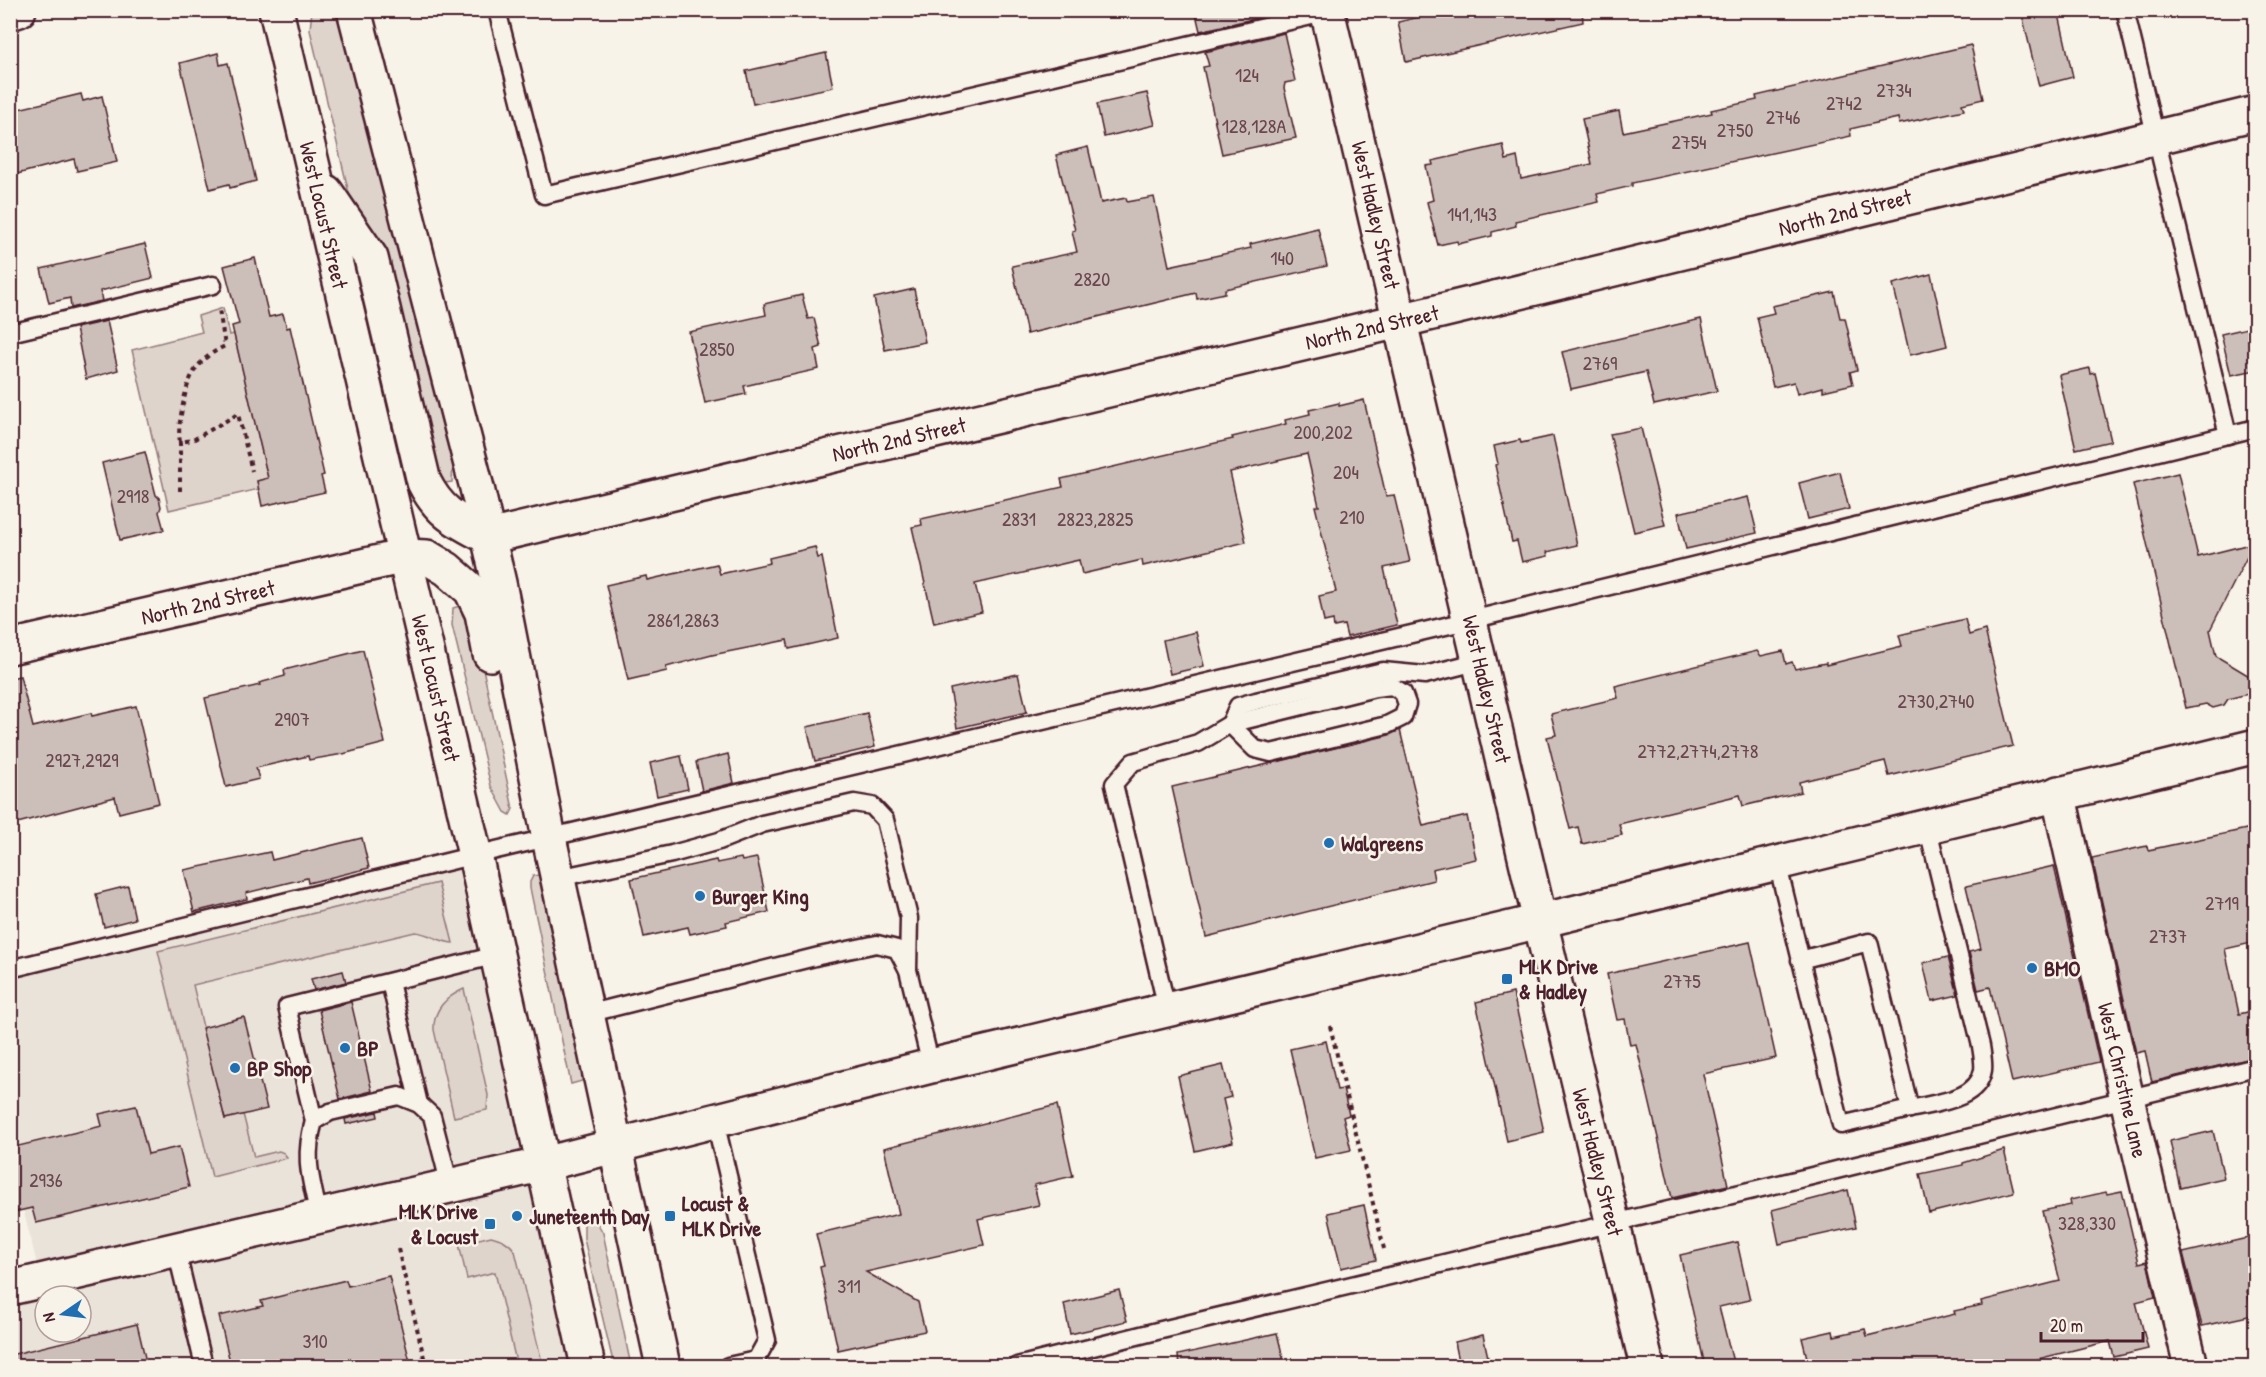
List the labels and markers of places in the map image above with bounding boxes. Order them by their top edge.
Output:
place label: Walgreens [1341,828,1424,859]
marker: Walgreens [1322,836,1336,850]
place label: Burger King [712,881,809,912]
marker: Burger King [693,889,707,903]
place label: MLK Drive & Hadley [1519,951,1598,1007]
place label: BMO [2044,953,2080,983]
marker: BMO [2025,961,2039,975]
marker: MLK Drive & Hadley [1500,972,1514,986]
place label: BP [357,1033,379,1063]
marker: BP [338,1041,352,1055]
place label: BP Shop [247,1053,312,1084]
marker: BP Shop [228,1061,242,1075]
place label: Locust & MLK Drive [682,1188,761,1243]
place label: MLK Drive & Locust [399,1196,479,1251]
place label: Juneteenth Day [529,1201,651,1232]
marker: Juneteenth Day [510,1209,524,1223]
marker: Locust & MLK Drive [663,1209,677,1223]
marker: MLK Drive & Locust [483,1217,497,1231]

